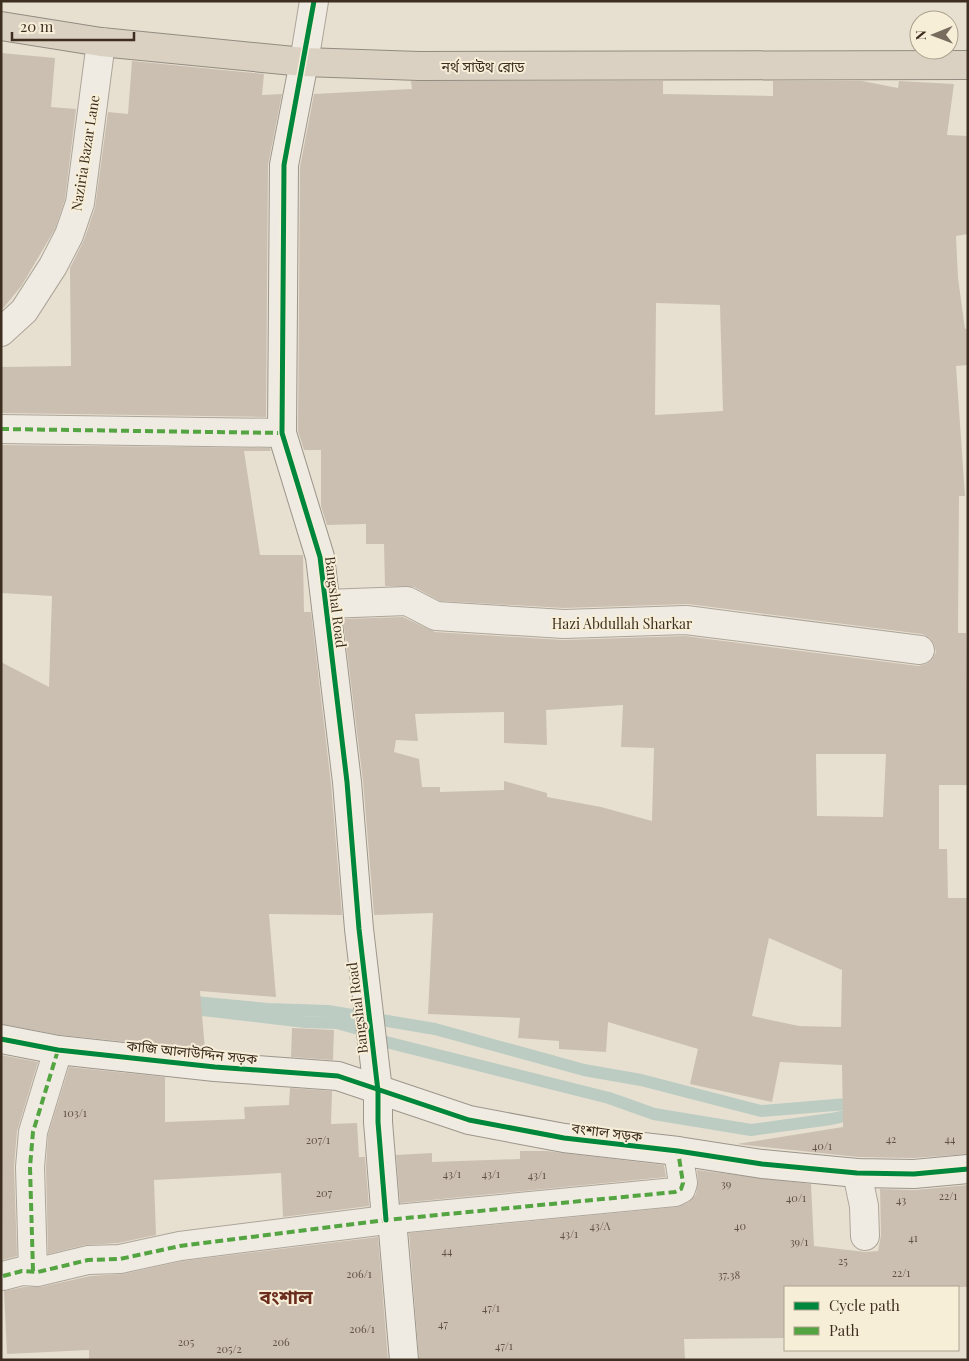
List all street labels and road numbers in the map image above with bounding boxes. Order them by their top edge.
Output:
street label: নর্থ সাউথ রোড [441,57,526,76]
street label: Naziria Bazar Lane [66,94,104,212]
street label: Bangshal Road [321,555,351,649]
street label: Hazi Abdullah Sharkar [552,614,693,633]
street label: Bangshal Road [342,961,372,1055]
street label: কাজি আলাউদ্দিন সড়ক [125,1036,259,1068]
street label: বংশাল সড়ক [569,1118,644,1146]

